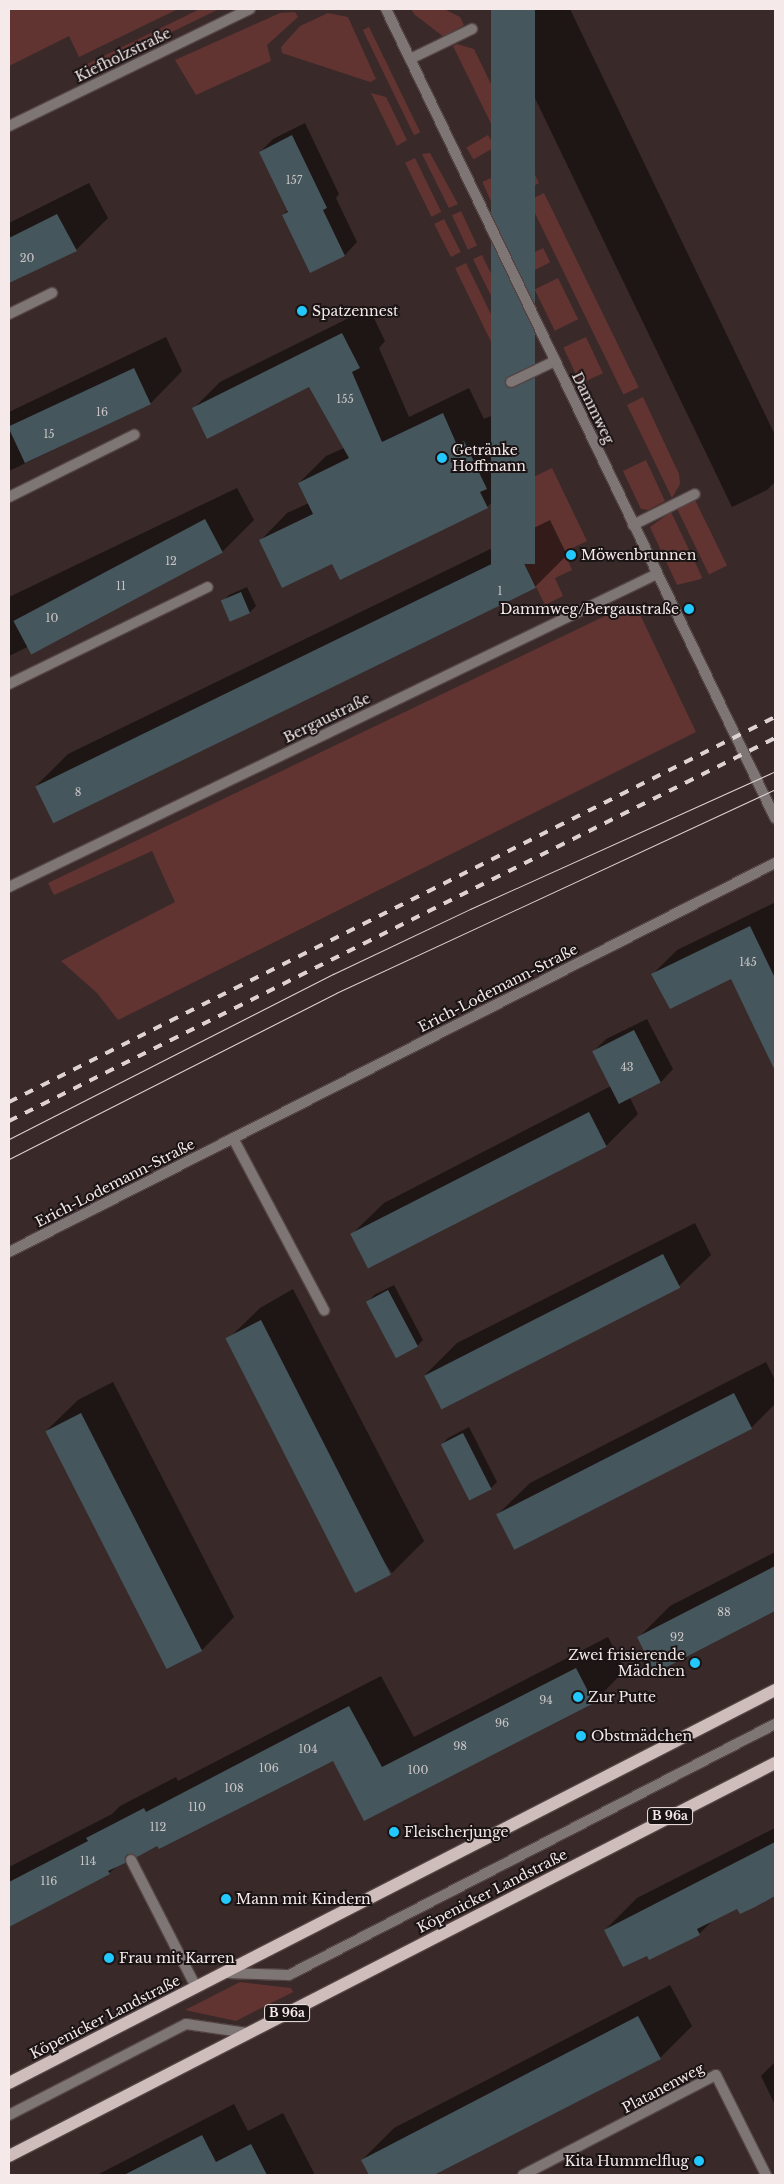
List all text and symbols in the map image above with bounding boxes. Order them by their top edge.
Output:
street label: Kiefholzstraße [72,25,174,85]
house number: 157 [286,173,302,187]
house number: 20 [20,251,34,265]
place label: Spatzennest [312,303,398,319]
marker: Spatzennest [296,305,308,317]
street label: Dammweg [568,369,618,447]
house number: 155 [336,392,354,406]
house number: 16 [96,405,108,419]
house number: 15 [43,427,55,441]
place label: Getränke Hoffmann [452,442,526,474]
marker: Getränke Hoffmann [436,452,448,464]
place label: Möwenbrunnen [581,547,696,563]
marker: Möwenbrunnen [565,549,577,561]
house number: 12 [165,554,177,568]
house number: 11 [116,579,126,593]
house number: 1 [498,584,502,598]
place label: Dammweg/Bergaustraße [500,601,679,617]
marker: Dammweg/Bergaustraße [683,603,695,615]
house number: 10 [46,611,58,625]
street label: Bergaustraße [281,690,373,746]
house number: 8 [75,785,81,799]
street label: Erich-Lodemann-Straße [415,940,581,1036]
house number: 145 [739,955,757,969]
house number: 43 [620,1060,634,1074]
street label: Erich-Lodemann-Straße [32,1135,198,1231]
house number: 88 [717,1605,731,1619]
house number: 92 [670,1630,684,1644]
place label: Zwei frisierende Mädchen [568,1647,685,1680]
marker: Zwei frisierende Mädchen [689,1657,701,1669]
place label: Zur Putte [588,1689,656,1705]
marker: Zur Putte [572,1691,584,1703]
house number: 94 [539,1693,553,1707]
house number: 96 [495,1716,509,1730]
place label: Obstmädchen [591,1728,692,1744]
marker: Obstmädchen [575,1730,587,1742]
house number: 98 [453,1739,467,1753]
house number: 104 [298,1742,318,1756]
house number: 106 [259,1761,279,1775]
house number: 100 [408,1763,428,1777]
house number: 108 [224,1781,244,1795]
house number: 110 [188,1800,206,1814]
road number: B 96a [646,1806,694,1825]
house number: 112 [150,1820,166,1834]
place label: Fleischerjunge [404,1824,509,1840]
marker: Fleischerjunge [388,1826,400,1838]
street label: Köpenicker Landstraße [414,1846,570,1936]
house number: 114 [80,1854,96,1868]
house number: 116 [41,1874,57,1888]
place label: Mann mit Kindern [236,1891,371,1907]
marker: Mann mit Kindern [220,1893,232,1905]
place label: Frau mit Karren [119,1950,235,1966]
marker: Frau mit Karren [103,1952,115,1964]
street label: Köpenicker Landstraße [27,1972,183,2062]
road number: B 96a [263,2004,311,2022]
street label: Platanenweg [619,2059,707,2117]
place label: Kita Hummelflug [564,2153,689,2169]
marker: Kita Hummelflug [693,2155,705,2167]

